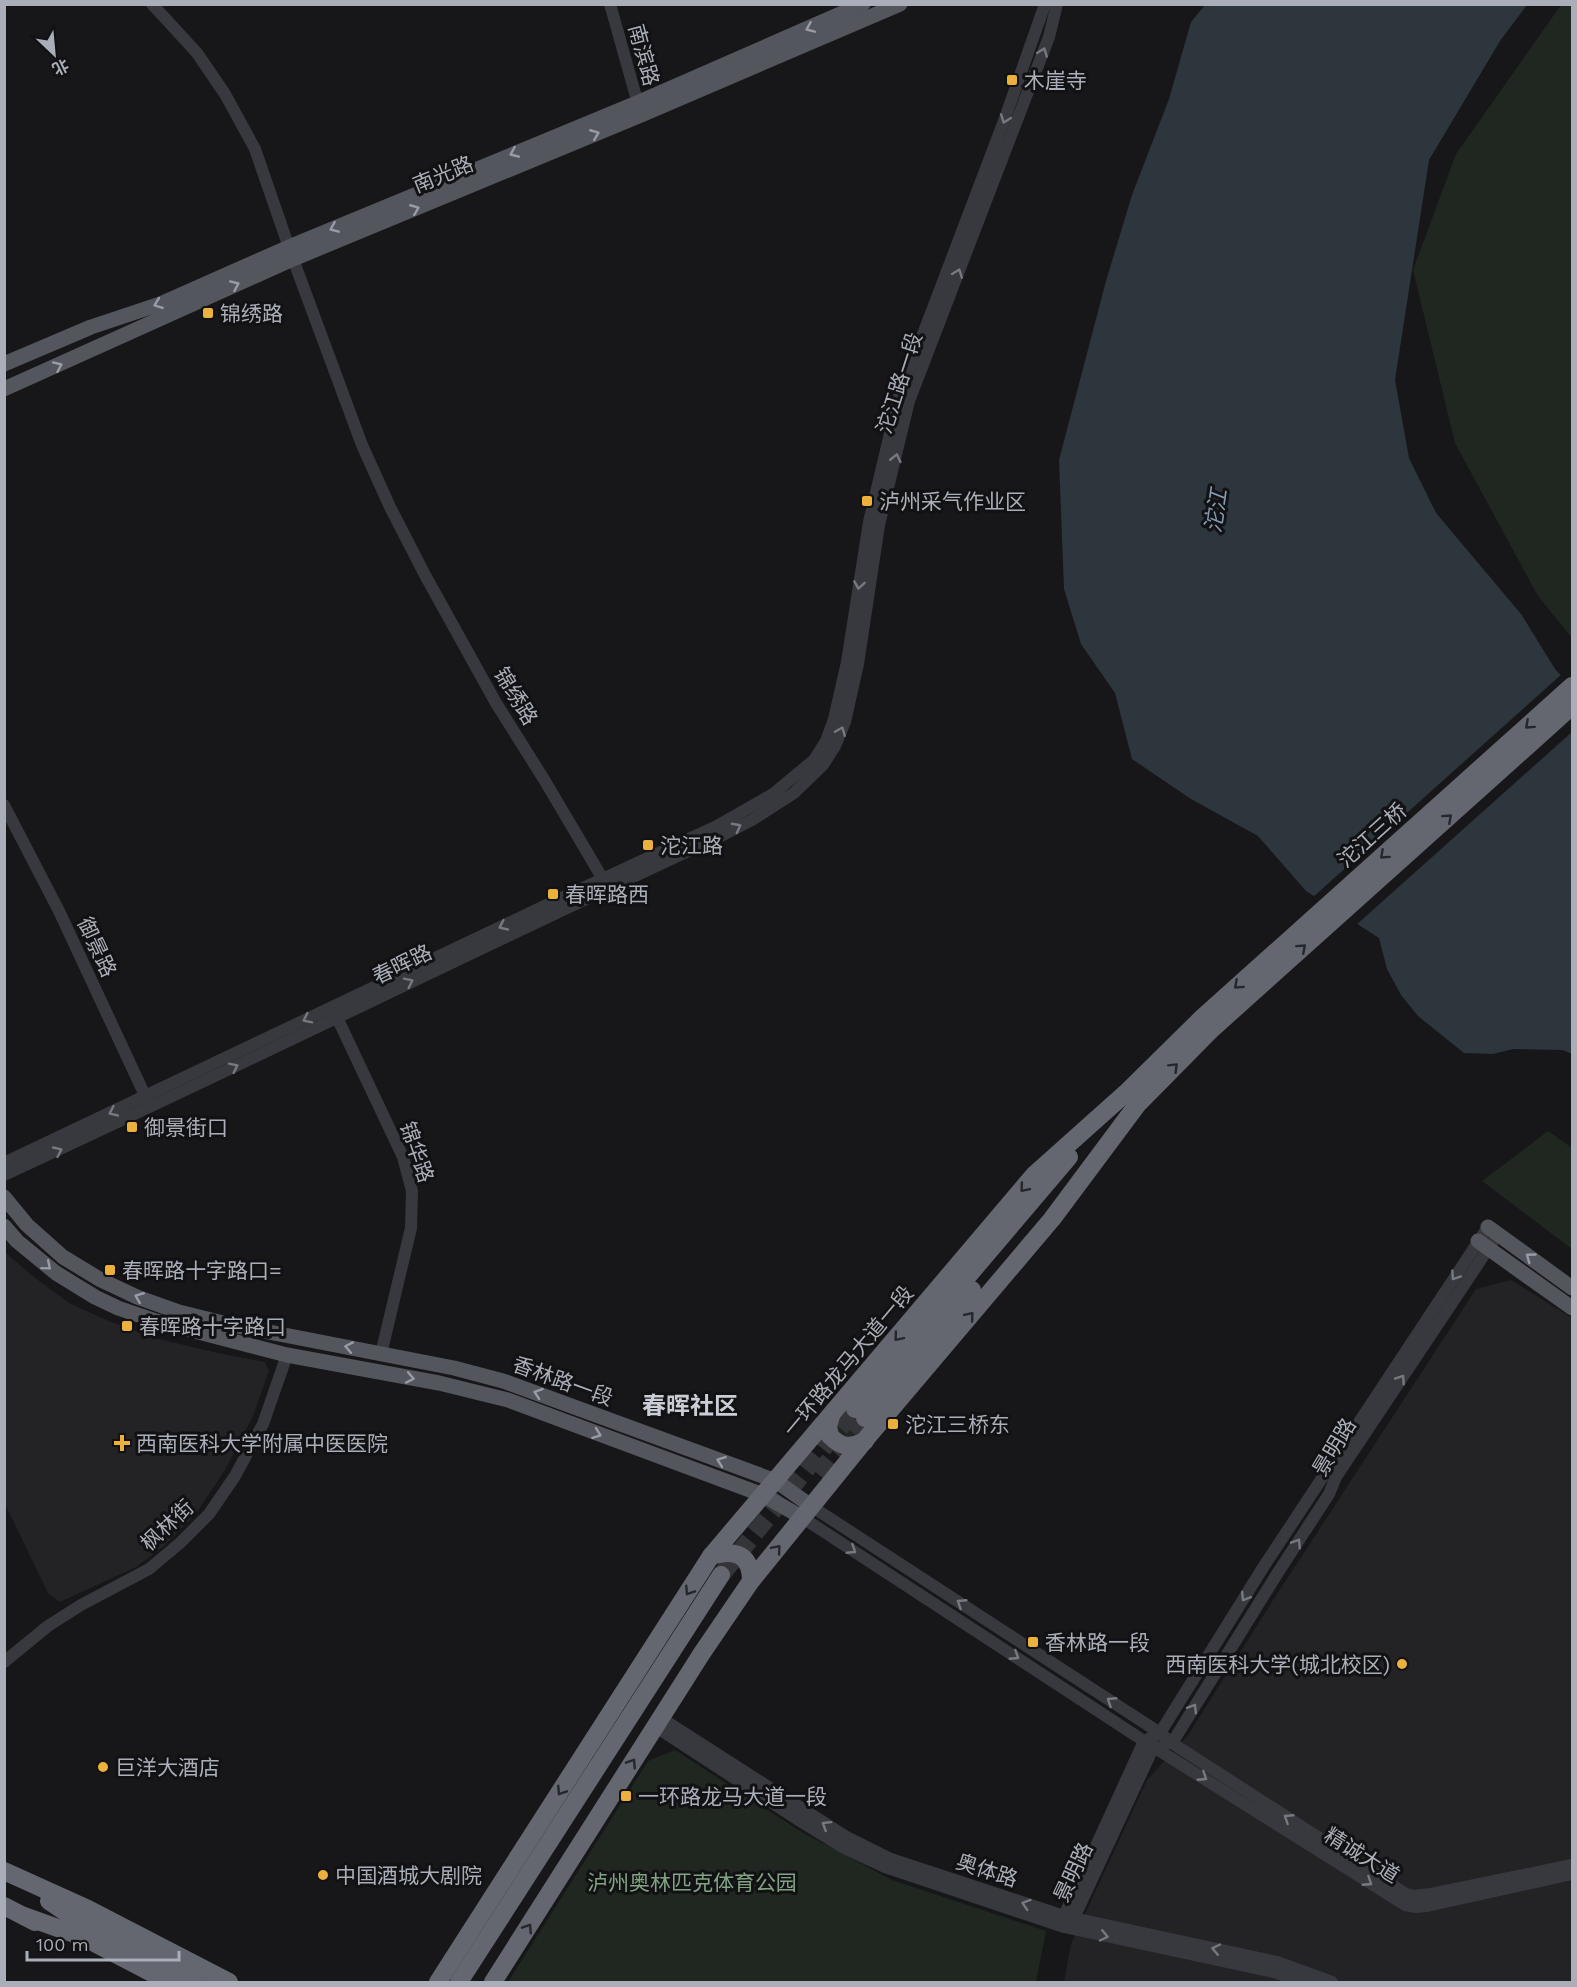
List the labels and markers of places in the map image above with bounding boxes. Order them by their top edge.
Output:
place label: 木崖寺 [1024,68,1087,93]
marker: 木崖寺 [1005,73,1019,87]
place label: 锦绣路 [220,301,283,326]
marker: 锦绣路 [201,306,215,320]
place label: 泸州采气作业区 [879,489,1026,514]
marker: 泸州采气作业区 [860,494,874,508]
place label: 沱江路 [660,833,723,858]
marker: 沱江路 [641,838,655,852]
place label: 春晖路西 [565,882,649,907]
marker: 春晖路西 [546,887,560,901]
place label: 御景街口 [144,1115,228,1140]
marker: 御景街口 [125,1120,139,1134]
place label: 春晖路十字路口= [122,1258,282,1283]
marker: 春晖路十字路口= [103,1263,117,1277]
place label: 春晖路十字路口 [139,1314,286,1339]
marker: 春晖路十字路口 [120,1319,134,1333]
place label: 沱江三桥东 [905,1412,1010,1437]
marker: 沱江三桥东 [886,1417,900,1431]
place label: 西南医科大学附属中医医院 [136,1431,388,1456]
marker: 西南医科大学附属中医医院 [113,1434,131,1452]
place label: 香林路一段 [1045,1630,1150,1655]
marker: 香林路一段 [1026,1635,1040,1649]
place label: 西南医科大学(城北校区) [1165,1652,1390,1677]
marker: 西南医科大学(城北校区) [1395,1657,1409,1671]
place label: 巨洋大酒店 [115,1755,220,1780]
marker: 巨洋大酒店 [96,1760,110,1774]
place label: 一环路龙马大道一段 [638,1784,827,1809]
marker: 一环路龙马大道一段 [619,1789,633,1803]
place label: 中国酒城大剧院 [335,1863,482,1888]
marker: 中国酒城大剧院 [316,1868,330,1882]

